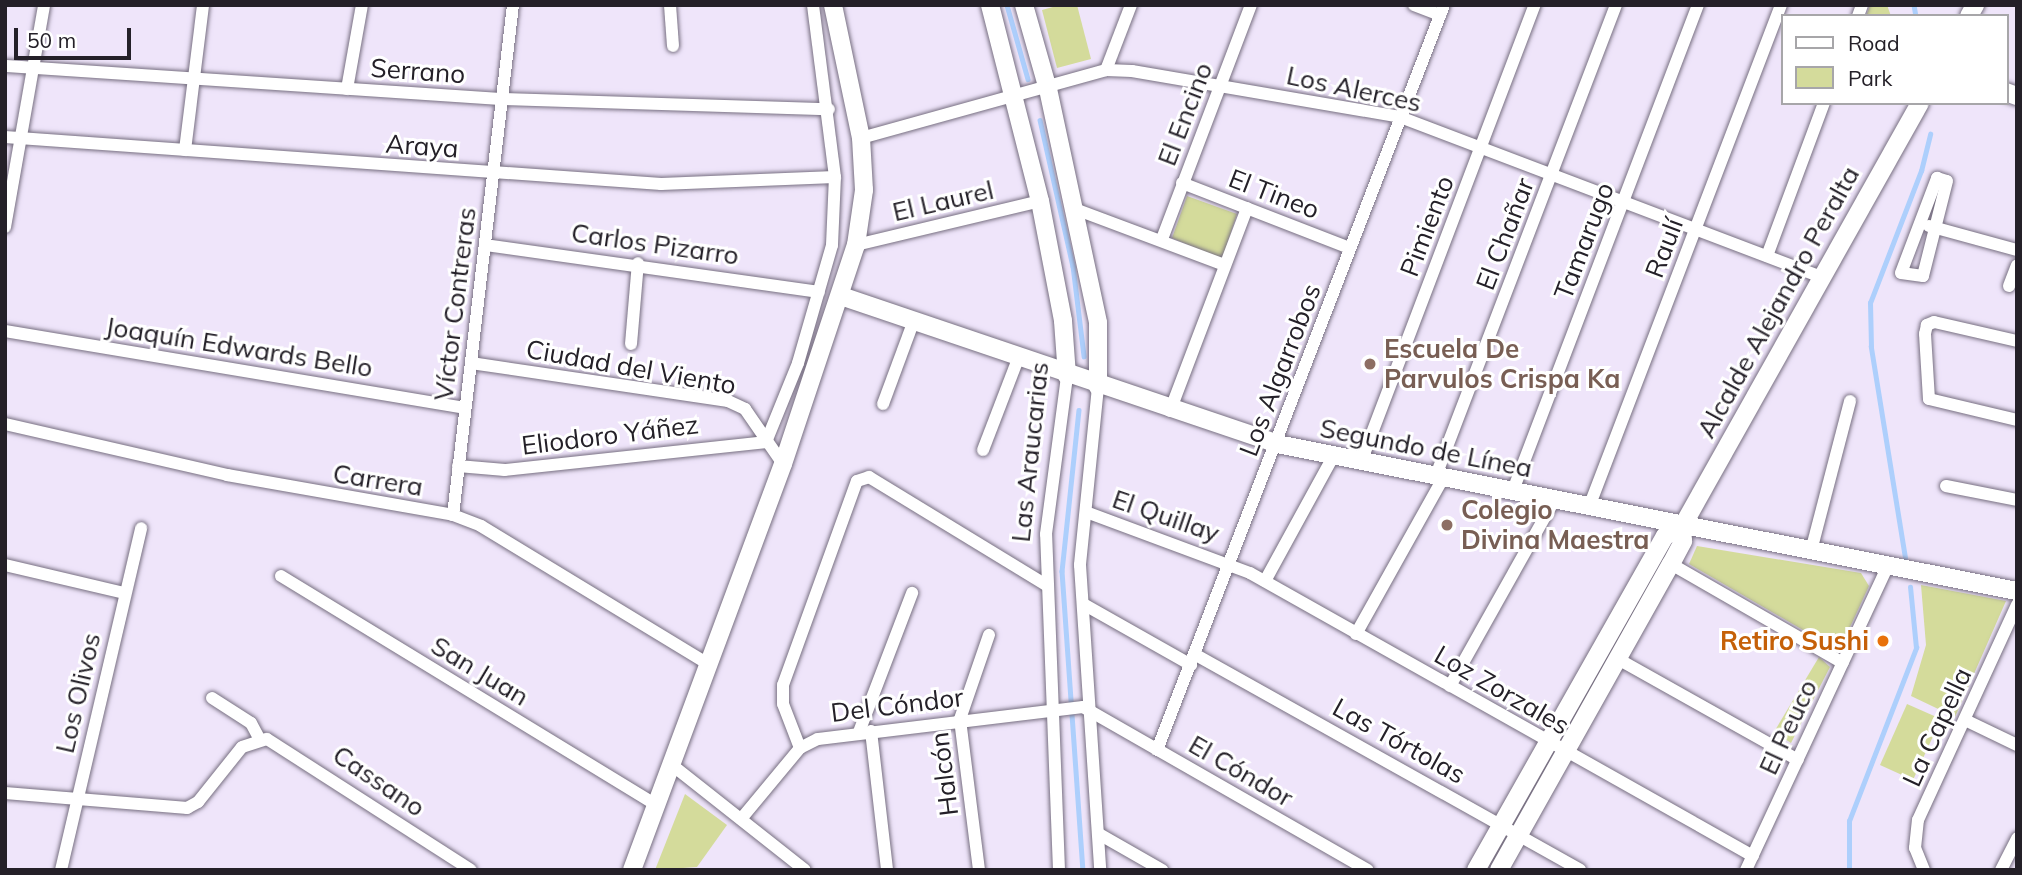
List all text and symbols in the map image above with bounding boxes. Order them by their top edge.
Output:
scale bar [18,14,135,58]
legend [1780,14,2008,105]
text: 50 m [27,27,76,53]
text: Road [1848,30,1899,56]
street label: Serrano [370,52,466,90]
street label: El Encino [1151,58,1219,170]
street label: Los Alerces [1284,60,1424,118]
text: Park [1848,65,1892,91]
street label: Araya [384,128,460,164]
street label: Alcalde Alejandro Peralta [1690,161,1866,443]
street label: El Tineo [1224,163,1324,225]
street label: Pimiento [1394,171,1460,281]
street label: El Laurel [889,174,997,228]
street label: El Chañar [1469,174,1541,294]
street label: Tamarugo [1547,178,1621,304]
street label: Víctor Contreras [428,206,482,402]
street label: Raulí [1639,214,1689,282]
street label: Carlos Pizarro [569,217,741,271]
street label: Los Algarrobos [1233,279,1327,461]
street label: Joaquín Edwards Bello [103,310,375,384]
street label: Ciudad del Viento [524,333,738,401]
place label: Escuela De Parvulos Crispa Ka [1384,333,1620,394]
marker: Escuela De Parvulos Crispa Ka [1362,356,1378,372]
street label: Las Araucarias [1005,360,1055,544]
street label: Eliodoro Yáñez [520,409,700,461]
street label: Segundo de Línea [1317,412,1535,484]
street label: Carrera [331,457,425,503]
street label: El Quillay [1108,483,1224,549]
place label: Colegio Divina Maestra [1461,494,1649,556]
marker: Colegio Divina Maestra [1439,517,1455,533]
place label: Retiro Sushi [1720,625,1869,657]
street label: Los Olivos [49,630,107,756]
street label: San Juan [426,630,534,712]
marker: Retiro Sushi [1875,633,1891,649]
street label: Loz Zorzales [1429,639,1575,741]
street label: La Capella [1896,663,1978,791]
street label: El Peuco [1752,675,1824,779]
street label: Del Cóndor [829,681,965,729]
street label: Las Tórtolas [1327,692,1471,790]
street label: El Cóndor [1183,729,1299,813]
street label: Halcón [923,730,965,818]
street label: Cassano [327,739,431,823]

